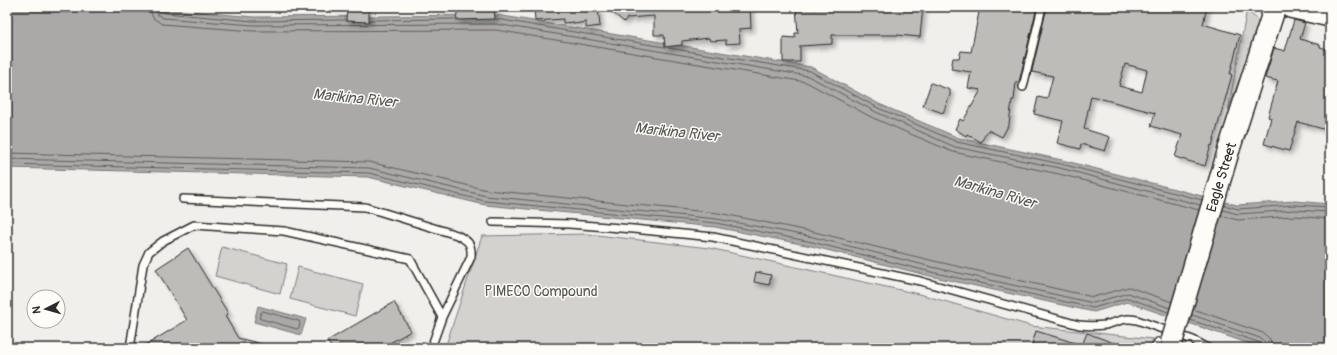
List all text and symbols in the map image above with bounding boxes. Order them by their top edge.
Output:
water label: Marikina River [312,85,400,113]
water label: Marikina River [634,119,722,147]
street label: Eagle Street [1203,140,1240,214]
water label: Marikina River [952,172,1040,214]
park label: PIMECO Compound [484,283,598,300]
north arrow [26,289,66,329]
text: N [30,305,43,314]

